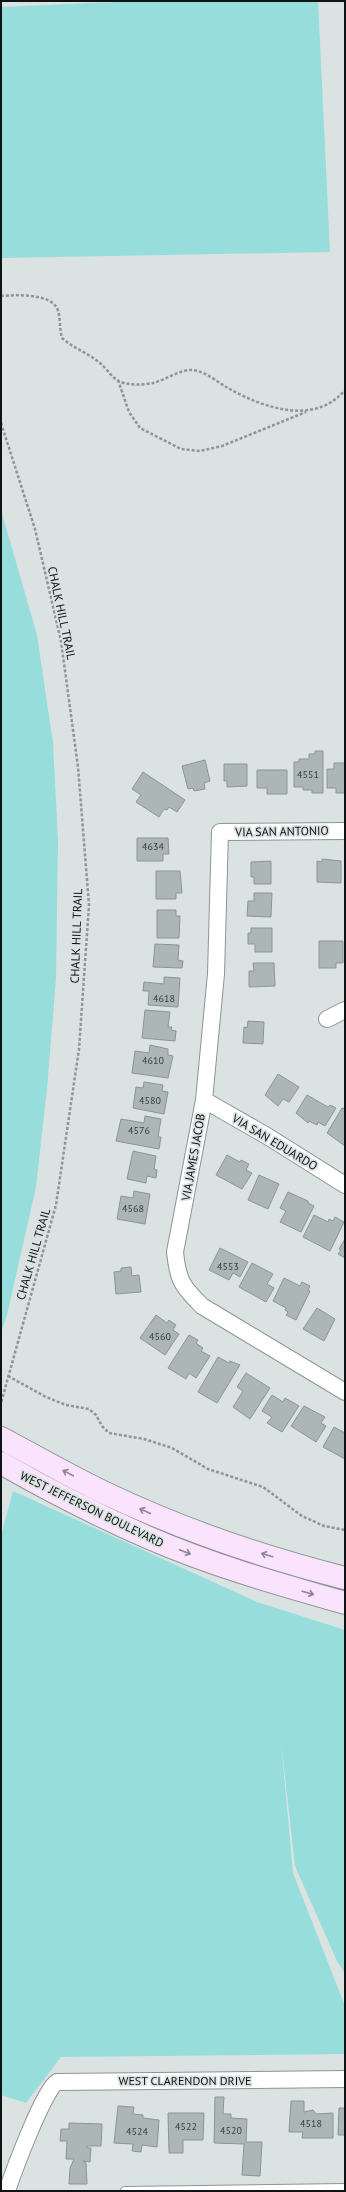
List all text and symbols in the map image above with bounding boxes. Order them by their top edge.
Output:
street label: CHALK HILL TRAIL [45,565,79,661]
house number: 4551 [297,768,319,781]
street label: VIA SAN ANTONIO [234,823,329,839]
house number: 4634 [142,840,164,853]
street label: CHALK HILL TRAIL [67,888,85,984]
house number: 4618 [153,992,175,1005]
house number: 4610 [142,1054,164,1067]
house number: 4580 [139,1094,161,1107]
street label: VIA SAN EDUARDO [229,1110,320,1173]
street label: VIA JAMES JACOB [178,1112,208,1203]
house number: 4576 [128,1124,150,1137]
house number: 4568 [122,1202,144,1215]
street label: CHALK HILL TRAIL [13,1206,53,1302]
house number: 4553 [217,1260,239,1273]
house number: 4560 [149,1330,171,1343]
street label: WEST JEFFERSON BOULEVARD [18,1468,166,1550]
one-way arrow [62,1469,74,1477]
one-way arrow [140,1506,152,1514]
one-way arrow [178,1548,190,1556]
one-way arrow [261,1551,274,1558]
one-way arrow [301,1589,314,1597]
street label: WEST CLARENDON DRIVE [119,2073,252,2088]
house number: 4518 [300,2117,322,2130]
house number: 4522 [175,2120,197,2133]
house number: 4520 [220,2124,242,2137]
house number: 4524 [126,2125,148,2138]

